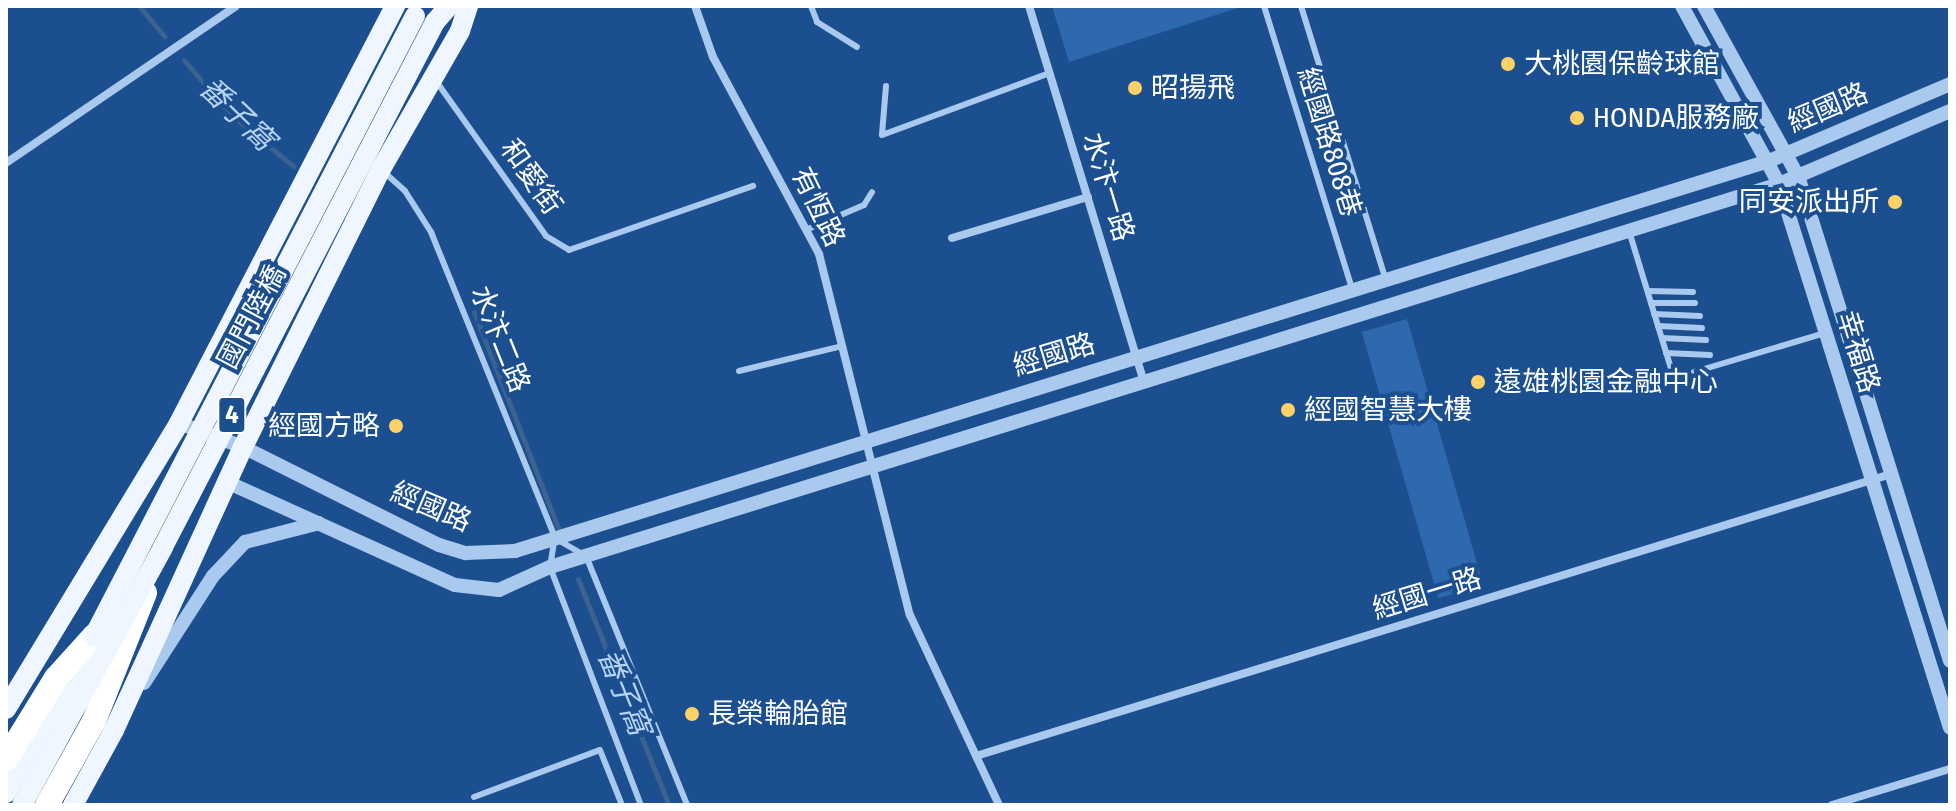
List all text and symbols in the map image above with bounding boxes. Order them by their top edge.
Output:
place label: 大桃園保齡球館 [1524,47,1720,81]
marker: 大桃園保齡球館 [1499,55,1517,73]
street label: 經國路808巷 [1290,63,1368,221]
water label: 番子窩 [192,70,282,158]
place label: 昭揚飛 [1151,71,1235,105]
street label: 經國路 [1783,76,1873,140]
marker: 昭揚飛 [1126,79,1144,97]
place label: HONDA服務廠 [1593,101,1759,135]
marker: HONDA服務廠 [1568,109,1586,127]
street label: 水汴一路 [1076,129,1140,245]
street label: 和愛街 [493,133,569,221]
street label: 有恆路 [784,162,852,252]
place label: 同安派出所 [1739,185,1879,219]
marker: 同安派出所 [1886,193,1904,211]
street label: 國門陸橋 [211,260,293,374]
street label: 水汴二路 [463,281,537,397]
street label: 幸福路 [1830,307,1886,397]
street label: 經國路 [1009,327,1099,383]
place label: 遠雄桃園金融中心 [1494,365,1718,399]
marker: 遠雄桃園金融中心 [1469,373,1487,391]
road number: 4 [216,393,248,437]
place label: 經國智慧大樓 [1304,393,1472,427]
marker: 經國智慧大樓 [1279,401,1297,419]
place label: 經國方略 [268,409,380,443]
marker: 經國方略 [387,417,405,435]
street label: 經國路 [386,475,476,539]
street label: 經國一路 [1369,562,1485,626]
water label: 番子窩 [590,644,658,740]
place label: 長榮輪胎館 [708,697,848,731]
marker: 長榮輪胎館 [683,705,701,723]

